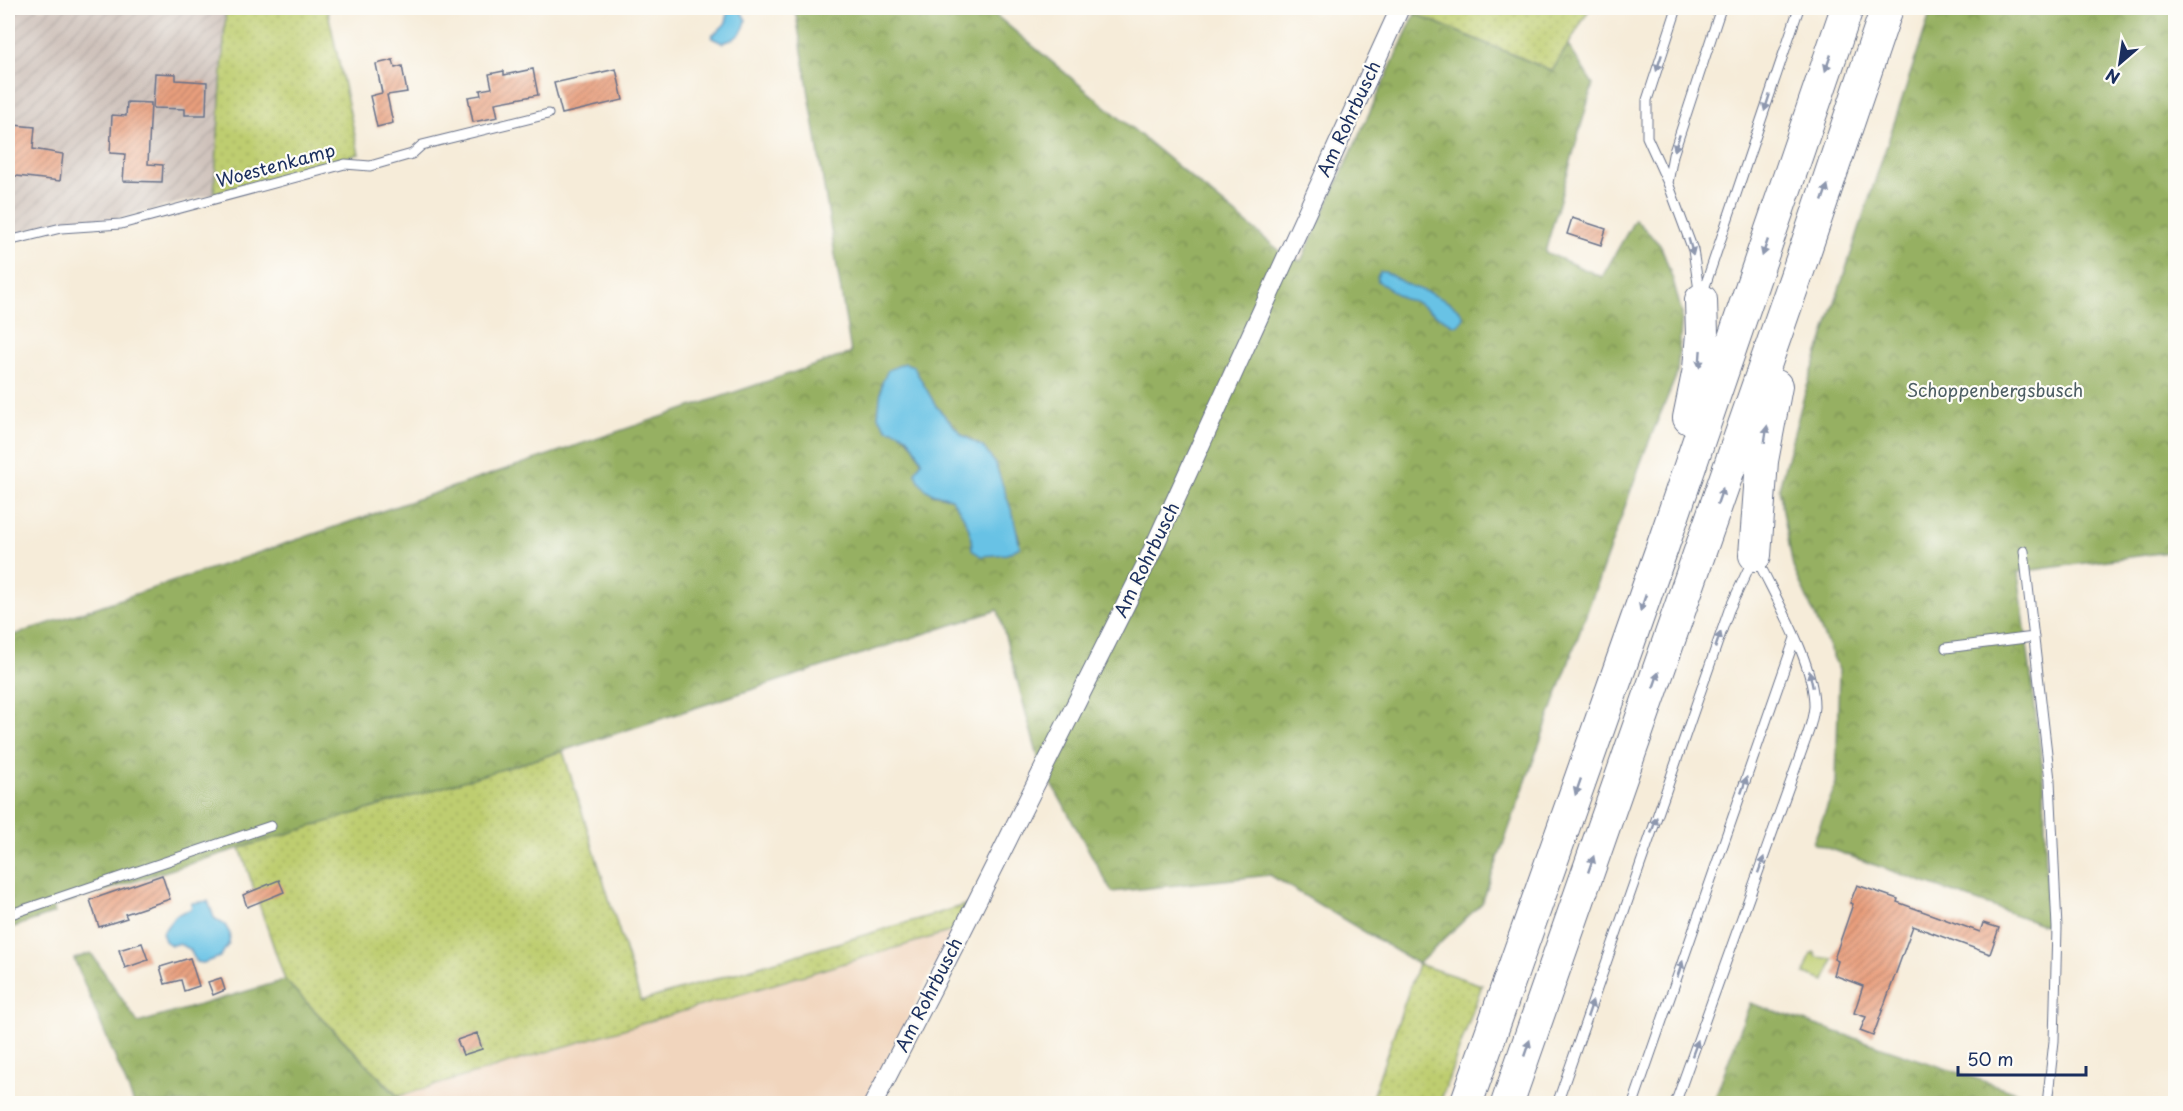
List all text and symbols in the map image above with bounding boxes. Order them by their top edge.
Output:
north arrow [2090,33,2150,93]
one-way arrow [1654,54,1663,72]
one-way arrow [1822,54,1832,72]
street label: Am Rohrbusch [1309,56,1386,181]
text: N [2101,63,2124,91]
one-way arrow [1762,94,1772,112]
one-way arrow [1672,134,1681,152]
street label: Woestenkamp [213,136,338,193]
one-way arrow [1820,184,1830,202]
one-way arrow [1687,238,1697,256]
one-way arrow [1760,239,1770,257]
one-way arrow [1695,349,1705,368]
park label: Schoppenbergsbusch [1907,376,2083,403]
one-way arrow [1762,424,1771,443]
one-way arrow [1716,487,1725,505]
street label: Am Rohrbusch [1106,497,1185,622]
one-way arrow [1637,594,1647,612]
one-way arrow [1714,631,1724,649]
one-way arrow [1806,669,1815,688]
one-way arrow [1651,671,1661,689]
one-way arrow [1740,776,1749,794]
one-way arrow [1572,778,1582,796]
one-way arrow [1650,815,1659,833]
one-way arrow [1587,855,1597,873]
one-way arrow [1757,856,1767,874]
street label: Am Rohrbusch [887,932,968,1056]
one-way arrow [1675,960,1685,978]
one-way arrow [1585,1000,1595,1018]
one-way arrow [1522,1039,1532,1057]
one-way arrow [1691,1039,1701,1057]
scale bar [1958,1039,2086,1077]
text: 50 m [1967,1045,2014,1072]

